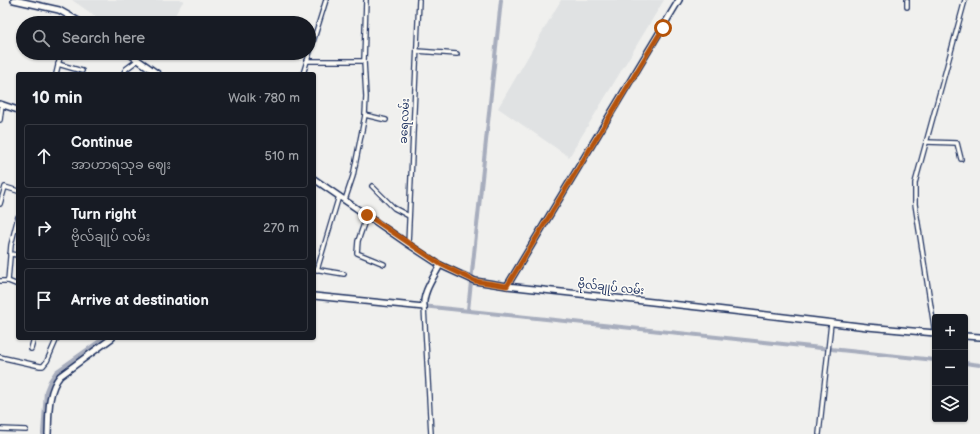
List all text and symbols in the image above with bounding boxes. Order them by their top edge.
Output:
search box [16,16,316,60]
route start [654,19,672,37]
icon: search [30,27,52,49]
text: Search here [62,29,145,48]
text: 10 min [32,88,83,108]
text: Walk · 780 m [228,90,300,106]
street label: ခရေလမ်း [396,98,414,144]
text: Continue [71,133,133,152]
icon: ahead [33,145,55,167]
text: 510 m [265,148,299,164]
text: အာဟာရသုခ ဈေး [71,157,171,173]
text: Turn right [71,205,136,224]
route end [358,206,376,224]
icon: right [33,217,55,239]
text: 270 m [263,220,299,236]
text: ဗိုလ်ချုပ် လမ်း [71,229,150,245]
street label: ဗိုလ်ချုပ် လမ်း [577,277,645,299]
icon: arrive [33,289,55,311]
text: Arrive at destination [71,291,209,310]
map controls [932,314,968,422]
button: + [932,314,968,350]
button: − [932,350,968,386]
button: layers [932,386,968,422]

